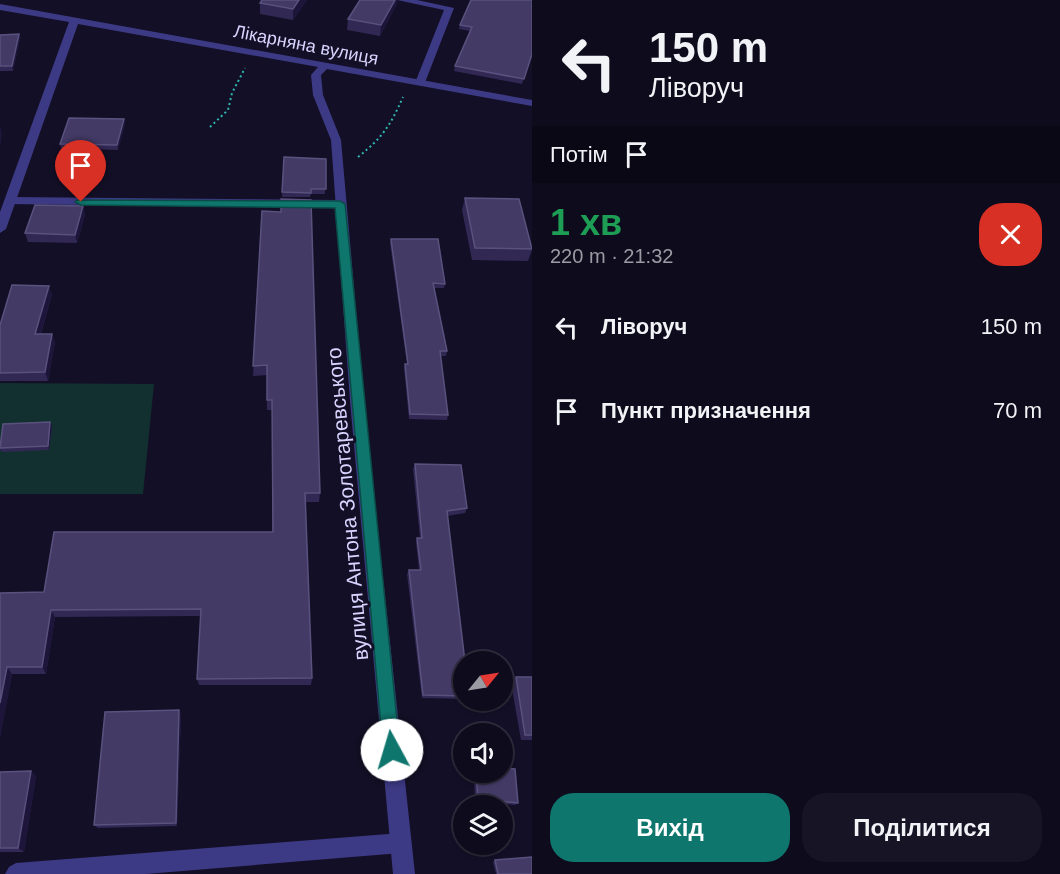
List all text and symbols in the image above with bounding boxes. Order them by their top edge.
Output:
street label: Лікарняна вулиця [232,21,380,69]
icon: left [550,24,628,102]
text: 150 m [649,24,768,71]
text: Ліворуч [649,73,744,103]
icon: arrive [620,138,653,171]
pin [55,140,106,202]
text: Потім [550,142,608,167]
icon: arrive [64,149,97,182]
text: 1 хв [550,202,622,243]
button: close [979,203,1042,266]
text: 220 m · 21:32 [550,245,673,267]
icon: left [550,311,583,344]
text: Ліворуч [601,314,687,339]
text: 150 m [981,314,1042,339]
street label: вулиця Антона Золотаревського [322,347,372,661]
icon: arrive [550,395,583,428]
text: Пункт призначення [601,398,811,423]
text: 70 m [993,398,1042,423]
north arrow [453,651,513,711]
map controls [453,651,513,855]
position arrow [360,718,424,782]
button: sound [453,723,513,783]
button: Вихід [550,793,790,862]
button: Поділитися [802,793,1042,862]
button: layers [453,795,513,855]

